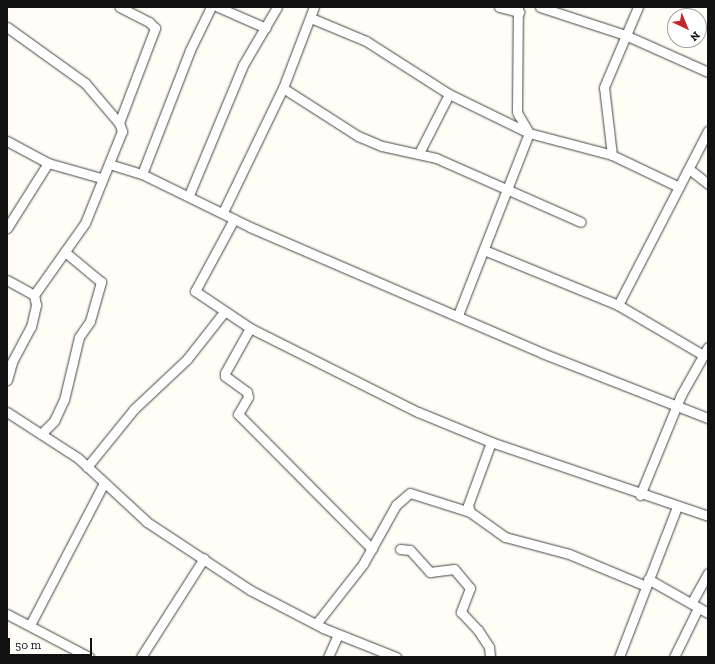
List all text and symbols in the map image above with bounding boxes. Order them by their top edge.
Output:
north arrow [667,8,707,48]
text: N [687,29,703,44]
scale bar [10,630,94,656]
text: 50 m [15,638,41,652]

